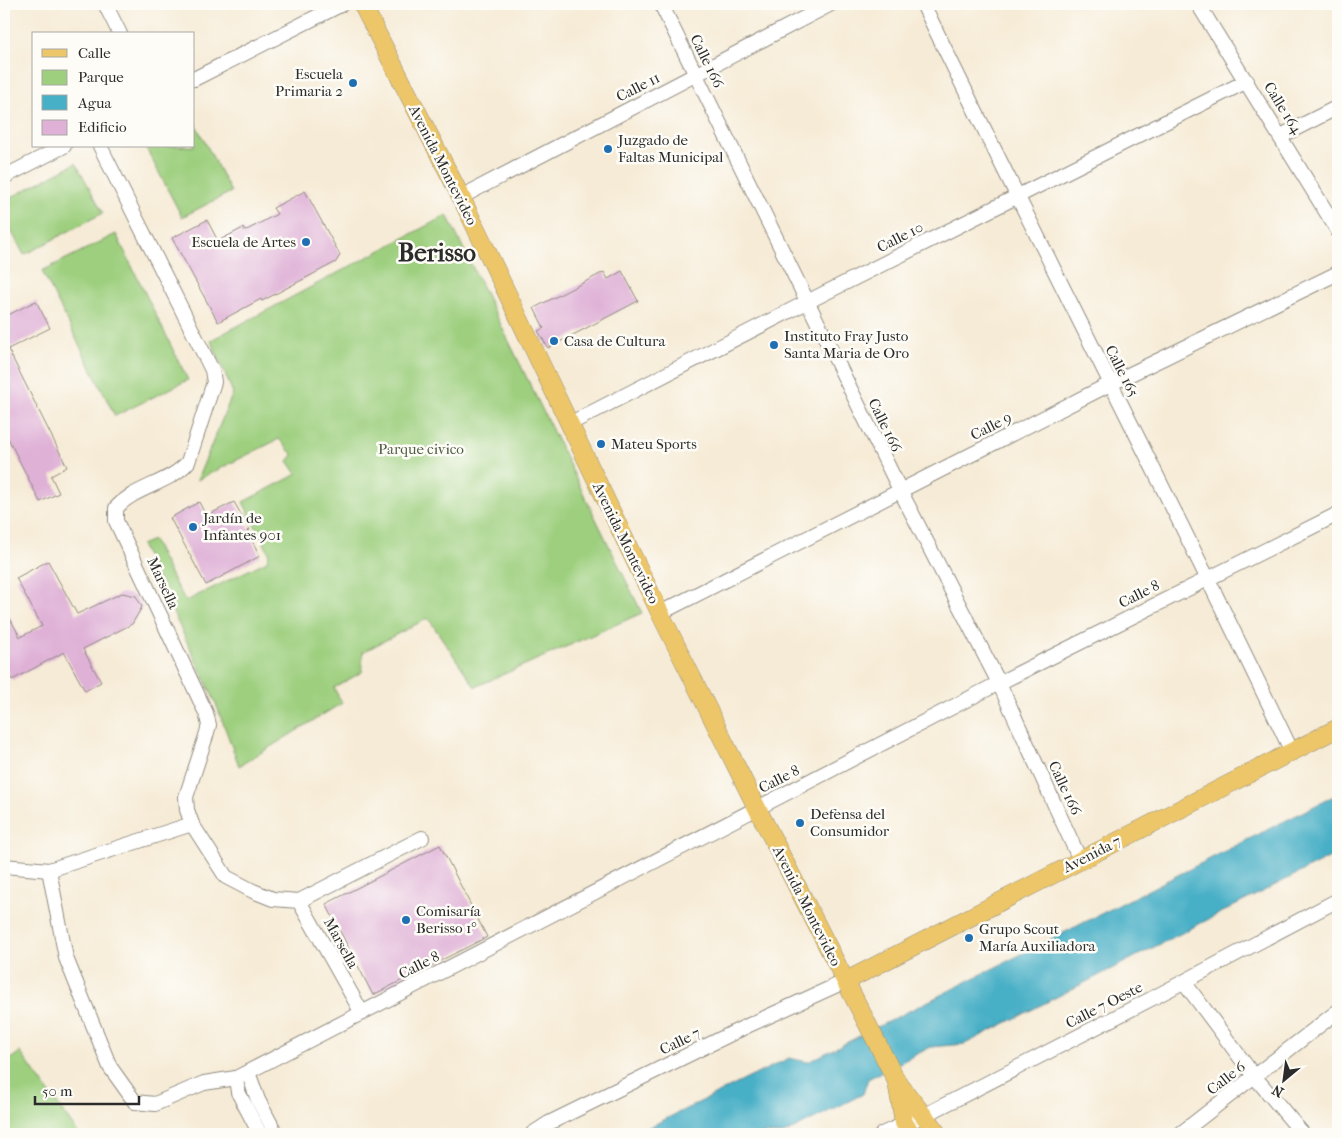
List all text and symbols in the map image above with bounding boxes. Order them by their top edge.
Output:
street label: Calle 166 [686,31,728,92]
legend [32,32,195,148]
text: Calle [78,44,111,62]
place label: Escuela Primaria 2 [275,65,344,100]
text: Parque [78,68,124,86]
street label: Calle 11 [613,68,663,106]
marker: Escuela Primaria 2 [347,77,359,89]
street label: Calle 164 [1260,79,1307,138]
text: Agua [77,94,112,112]
street label: Avenida Montevideo [404,101,481,229]
text: Edificio [78,118,127,136]
place label: Juzgado de Faltas Municipal [617,131,723,166]
marker: Juzgado de Faltas Municipal [602,143,614,155]
street label: Calle 10 [874,218,926,256]
place label: Escuela de Artes [191,233,296,251]
marker: Escuela de Artes [300,236,312,248]
district label: Berisso [398,238,476,267]
place label: Instituto Fray Justo Santa Maria de Oro [784,327,909,362]
place label: Casa de Cultura [564,332,666,350]
marker: Casa de Cultura [548,335,560,347]
marker: Instituto Fray Justo Santa Maria de Oro [768,339,780,351]
street label: Calle 165 [1101,342,1143,400]
street label: Calle 166 [864,395,906,456]
street label: Calle 9 [967,408,1015,444]
place label: Mateu Sports [611,435,697,453]
marker: Mateu Sports [595,438,607,450]
park label: Parque civico [378,440,464,458]
street label: Avenida Montevideo [588,479,663,607]
place label: Jardín de Infantes 901 [202,509,281,544]
marker: Jardín de Infantes 901 [187,521,199,533]
street label: Marsella [143,554,183,613]
street label: Calle 8 [1116,576,1162,612]
street label: Calle 166 [1045,758,1086,819]
street label: Calle 8 [756,761,802,797]
place label: Defensa del Consumidor [810,805,890,840]
marker: Defensa del Consumidor [794,817,806,829]
street label: Avenida 7 [1059,832,1124,877]
street label: Avenida Montevideo [768,842,845,970]
place label: Comisaría Berisso 1° [416,902,482,937]
marker: Comisaría Berisso 1° [400,914,412,926]
street label: Marsella [320,915,363,972]
place label: Grupo Scout María Auxiliadora [979,920,1097,955]
marker: Grupo Scout María Auxiliadora [963,932,975,944]
street label: Calle 8 [396,947,442,983]
street label: Calle 7 Oeste [1063,978,1146,1032]
street label: Calle 7 [657,1023,703,1059]
north arrow [1260,1056,1310,1106]
street label: Calle 6 [1203,1057,1250,1099]
scale bar [35,1073,139,1105]
text: N [1269,1081,1287,1101]
text: 50 m [42,1082,73,1100]

